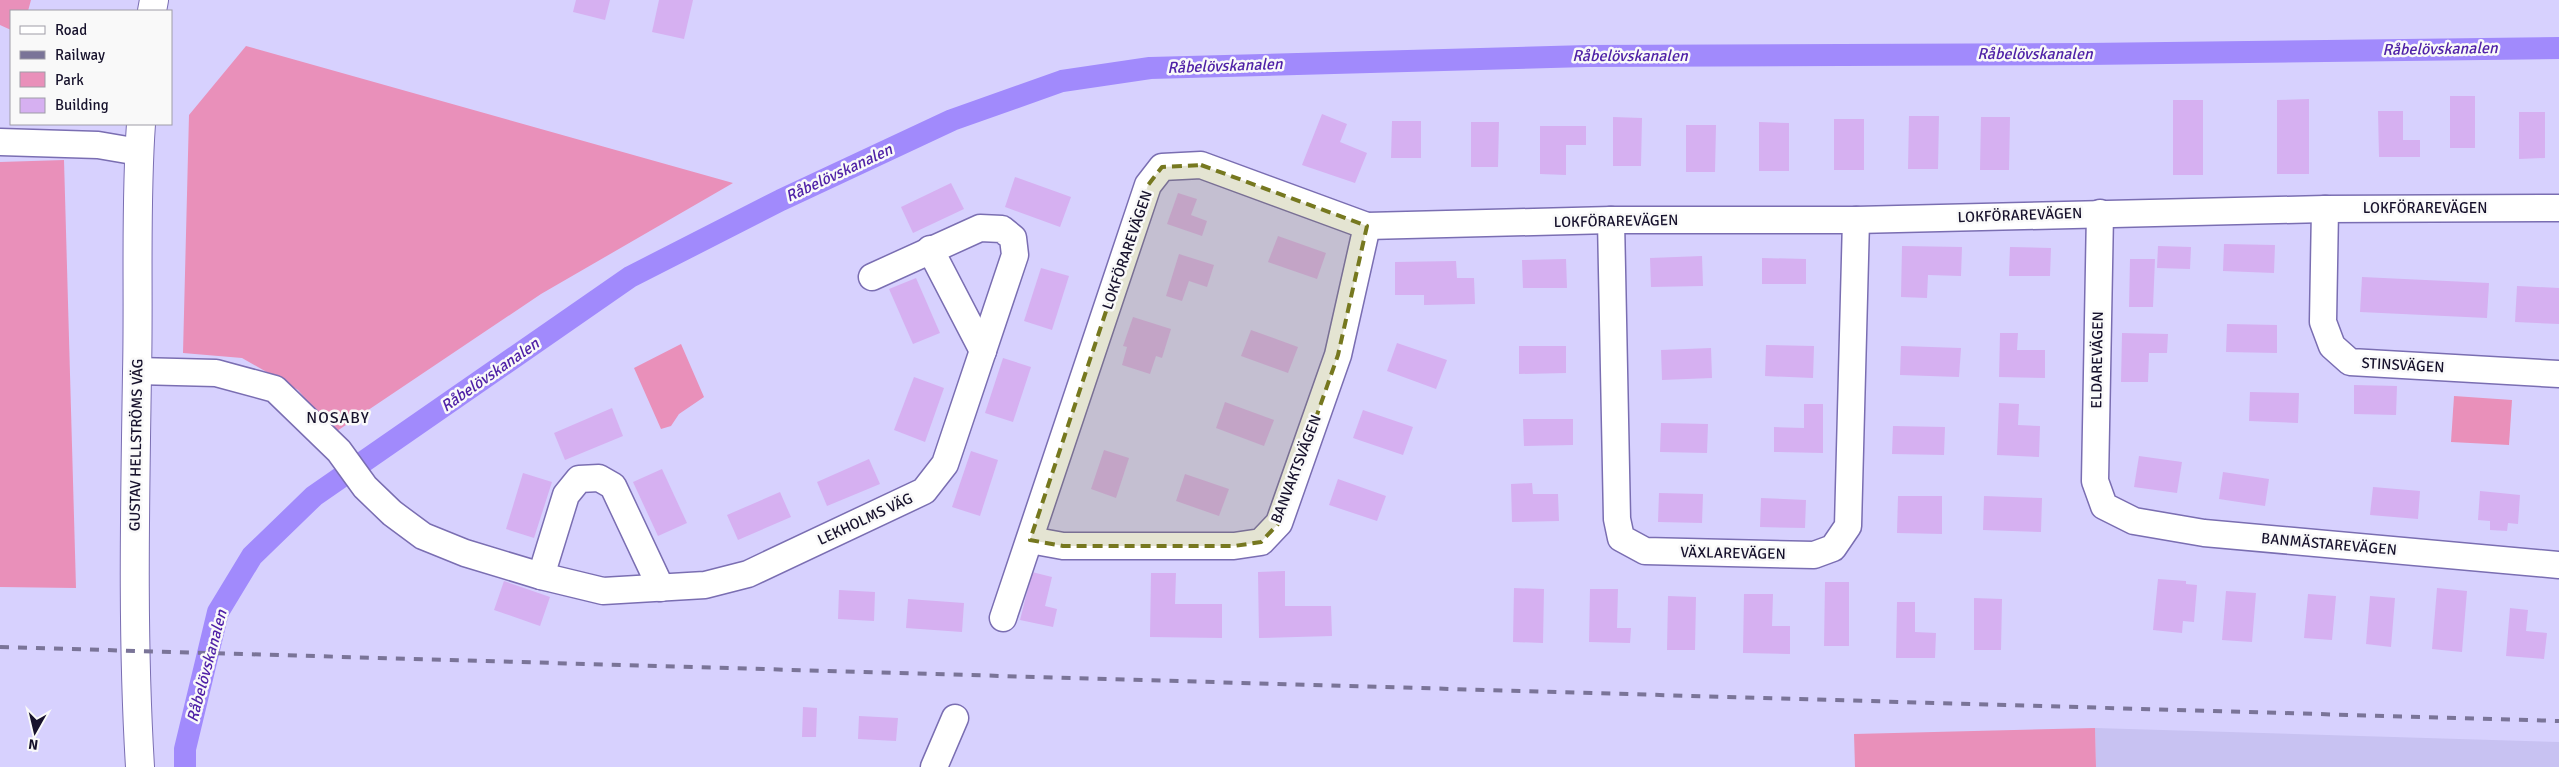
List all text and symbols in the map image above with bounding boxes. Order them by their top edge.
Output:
legend [10,10,172,125]
text: Road [55,21,87,39]
water label: Råbelövskanalen [2382,38,2499,60]
water label: Råbelövskanalen [1977,44,2094,64]
text: Railway [55,46,105,64]
water label: Råbelövskanalen [1572,46,1689,66]
water label: Råbelövskanalen [1167,54,1284,78]
text: Park [55,71,84,89]
text: Building [55,96,109,114]
water label: Råbelövskanalen [783,139,897,206]
street label: LOKFÖRAREVÄGEN [1098,188,1156,312]
street label: LOKFÖRAREVÄGEN [2363,199,2487,217]
street label: LOKFÖRAREVÄGEN [1957,204,2083,226]
street label: LOKFÖRAREVÄGEN [1553,211,1679,231]
street label: ELDAREVÄGEN [2087,311,2107,409]
water label: Råbelövskanalen [437,333,544,416]
street label: STINSVÄGEN [2361,354,2445,376]
street label: GUSTAV HELLSTRÖMS VÄG [125,359,147,531]
district label: NOSABY [306,408,370,428]
street label: BANVAKTSVÄGEN [1267,412,1325,526]
street label: LEKHOLMS VÄG [815,489,915,549]
street label: BANMÄSTAREVÄGEN [2260,529,2398,559]
street label: VÄXLAREVÄGEN [1680,543,1786,563]
water label: Råbelövskanalen [182,607,232,724]
north arrow [10,707,60,757]
text: N [27,735,39,753]

